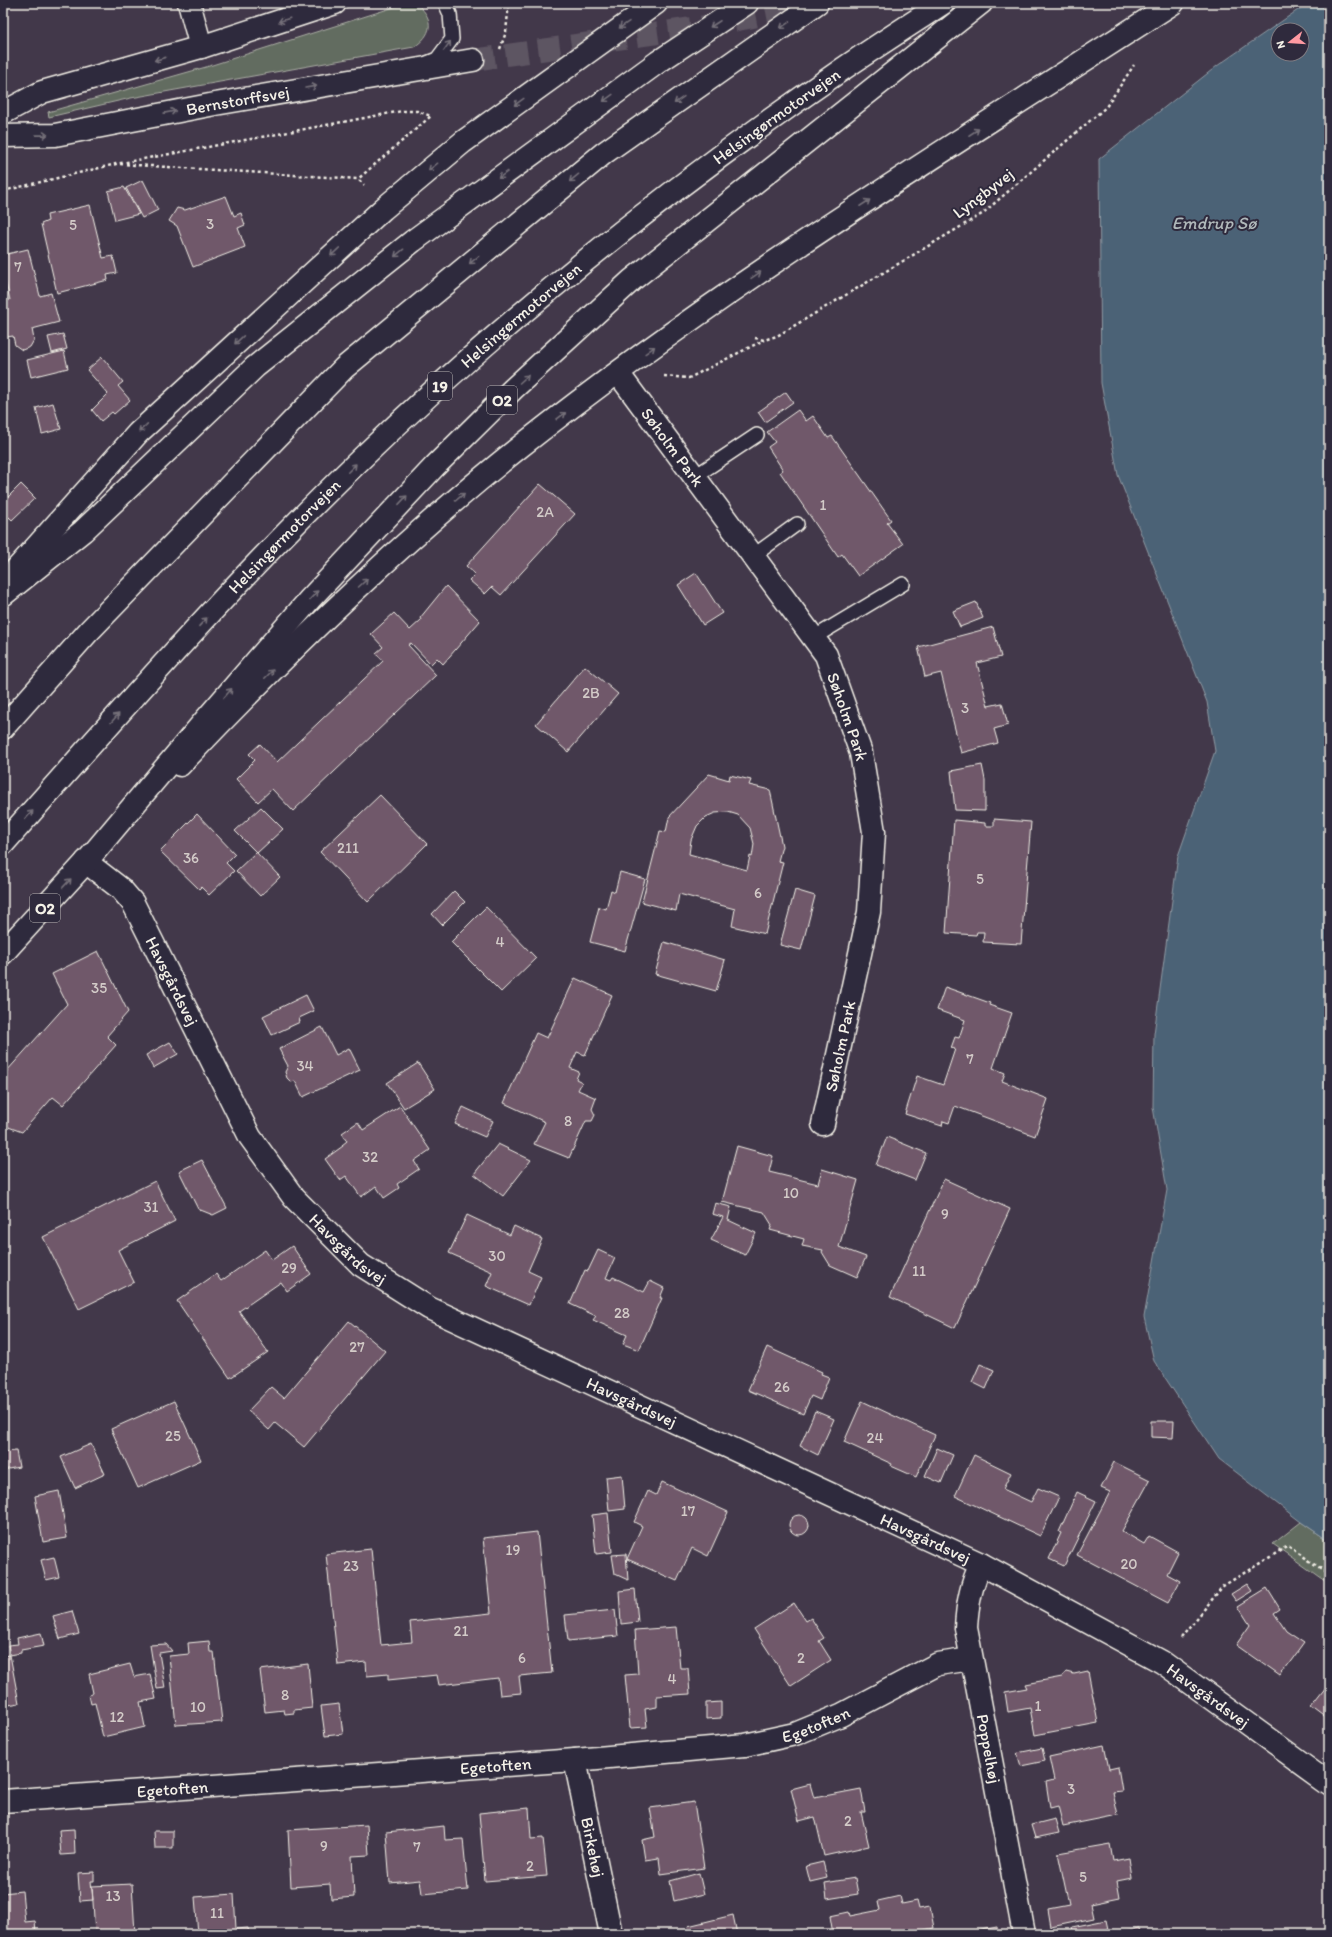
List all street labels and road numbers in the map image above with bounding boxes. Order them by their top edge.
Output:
street label: Helsingørmotorvejen [709,64,844,169]
street label: Bernstorffsvej [184,82,291,119]
street label: Lyngbyvej [949,164,1017,222]
street label: Helsingørmotorvejen [456,258,585,372]
road number: 19 [428,372,452,400]
road number: O2 [487,386,517,414]
street label: Søholm Park [637,404,708,491]
street label: Helsingørmotorvejen [224,475,344,598]
street label: Søholm Park [823,670,872,763]
road number: O2 [30,894,60,922]
street label: Havsgårdsvej [141,933,203,1029]
street label: Søholm Park [821,998,859,1093]
street label: Havsgårdsvej [305,1209,390,1289]
street label: Havsgårdsvej [583,1372,680,1431]
street label: Havsgårdsvej [877,1509,974,1568]
street label: Havsgårdsvej [1163,1659,1253,1732]
street label: Egetoften [780,1702,854,1747]
street label: Poppelhøj [973,1712,1005,1785]
street label: Egetoften [459,1753,533,1778]
street label: Egetoften [136,1776,209,1801]
street label: Birkehøj [577,1815,609,1879]

